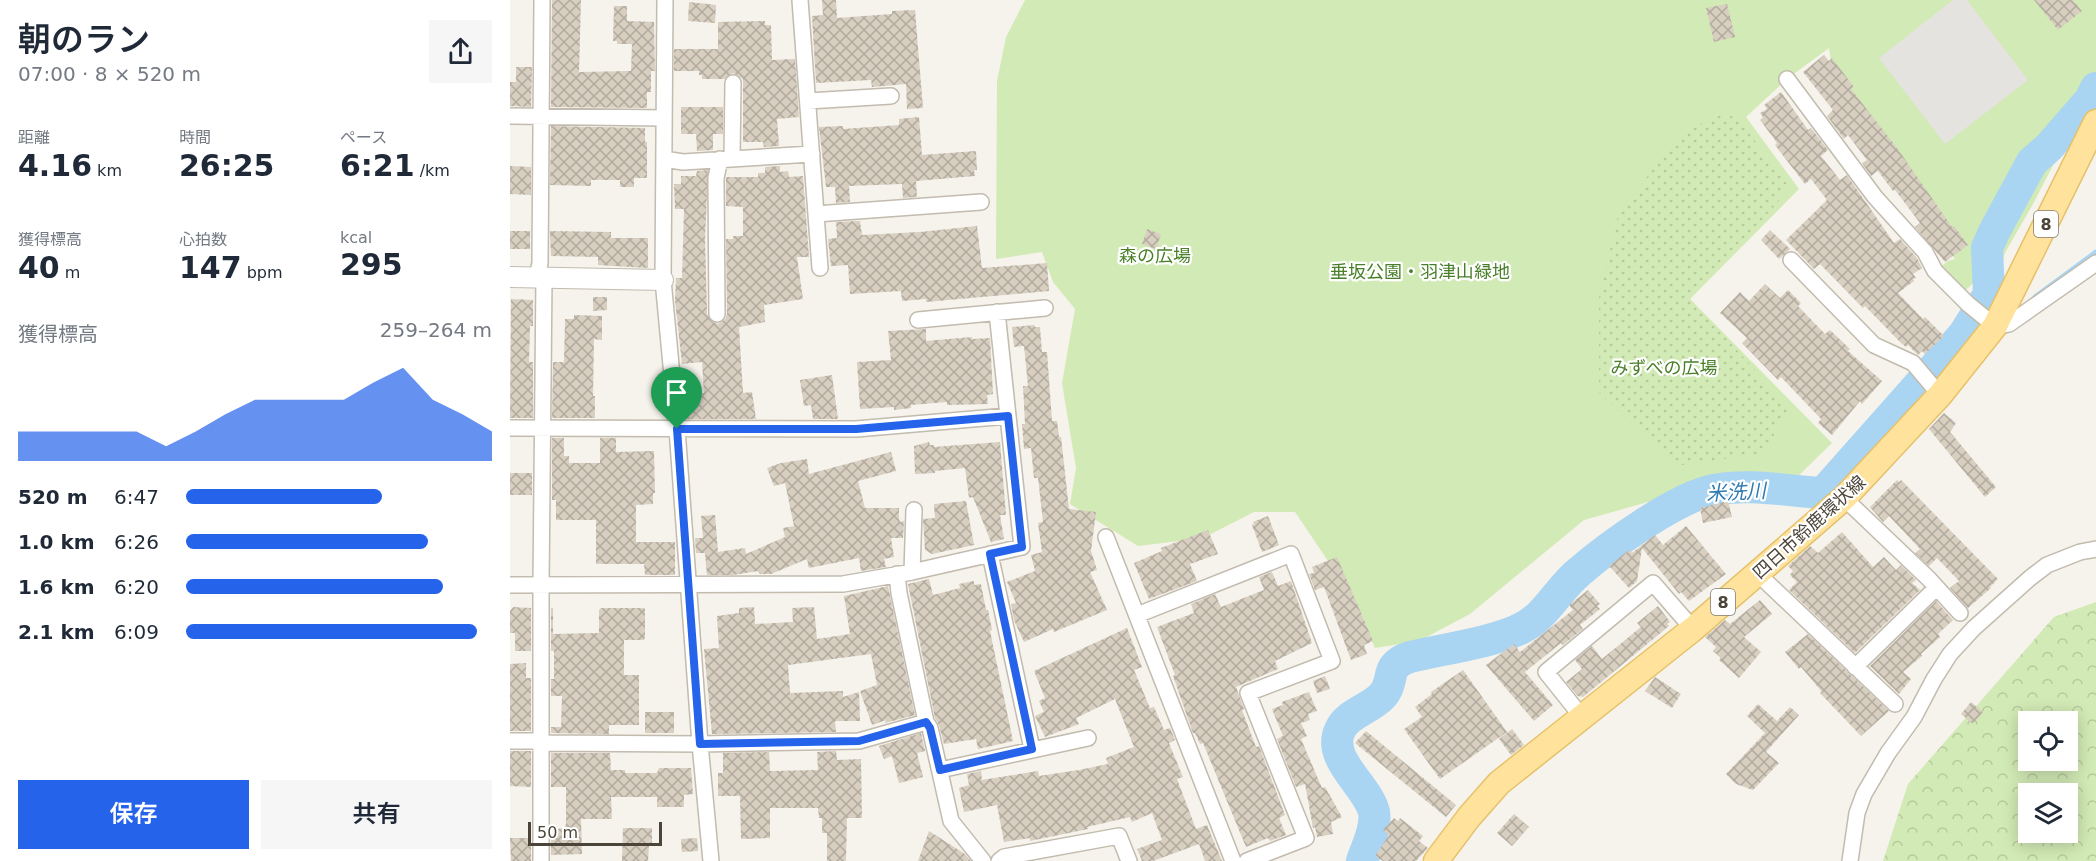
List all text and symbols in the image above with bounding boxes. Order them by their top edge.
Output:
text: 朝のラン [18,20,150,59]
button: share [429,20,492,83]
text: 07:00 · 8 × 520 m [18,62,201,86]
text: 距離 [18,128,50,147]
text: 時間 [179,128,211,147]
text: ペース [340,128,387,147]
text: 4.16 [18,148,92,183]
text: 26:25 [179,148,275,183]
text: 6:21 [340,148,415,183]
text: km [92,161,122,180]
text: /km [415,161,450,180]
road number: 8 [2034,211,2058,237]
text: kcal [340,228,372,247]
text: 獲得標高 [18,230,82,249]
text: 心拍数 [179,230,227,249]
park label: 森の広場 [1119,245,1191,266]
text: 295 [340,247,403,282]
text: 40 [18,250,60,285]
text: 147 [179,250,242,285]
park label: 垂坂公園・羽津山緑地 [1330,261,1510,282]
text: m [60,263,80,282]
text: bpm [242,263,283,282]
text: 259–264 m [380,318,492,342]
text: 獲得標高 [18,322,98,346]
park label: みずべの広場 [1610,357,1718,378]
pin [651,367,702,429]
icon: arrive [660,376,693,409]
street label: 四日市鈴鹿環状線 [1748,471,1870,583]
water label: 米洗川 [1705,478,1769,506]
text: 520 m [18,485,88,509]
text: 6:47 [114,485,159,509]
text: 1.0 km [18,530,95,554]
text: 6:26 [114,530,159,554]
text: 1.6 km [18,575,95,599]
text: 6:20 [114,575,159,599]
road number: 8 [1711,589,1735,615]
text: 2.1 km [18,620,95,644]
text: 6:09 [114,620,159,644]
map controls [2018,711,2078,843]
button: locate [2018,711,2078,771]
button: 保存 [18,780,249,849]
button: 共有 [261,780,492,849]
button: layers [2018,783,2078,843]
scale bar [528,819,662,846]
text: 50 m [537,823,578,842]

